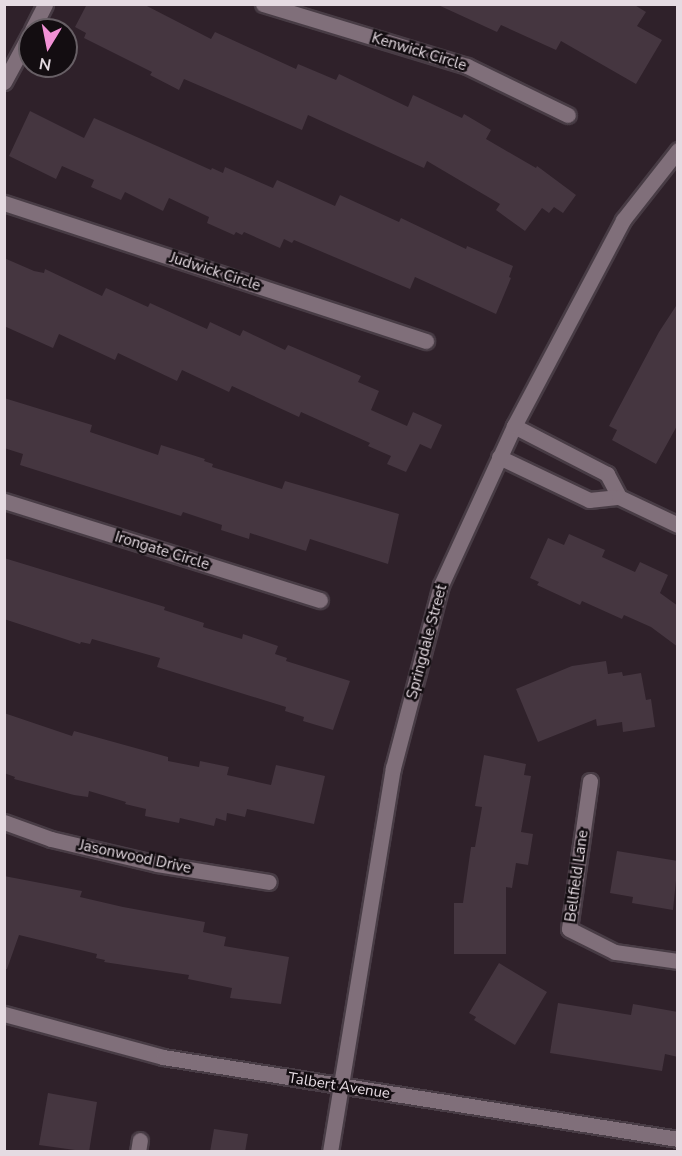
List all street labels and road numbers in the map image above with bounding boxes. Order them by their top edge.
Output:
street label: Kenwick Circle [369,29,469,75]
street label: Judwick Circle [167,249,263,295]
street label: Irongate Circle [113,528,211,574]
street label: Springdale Street [403,583,451,701]
street label: Bellfield Lane [562,829,592,923]
street label: Jasonwood Drive [77,836,193,878]
street label: Talbert Avenue [287,1069,391,1103]

